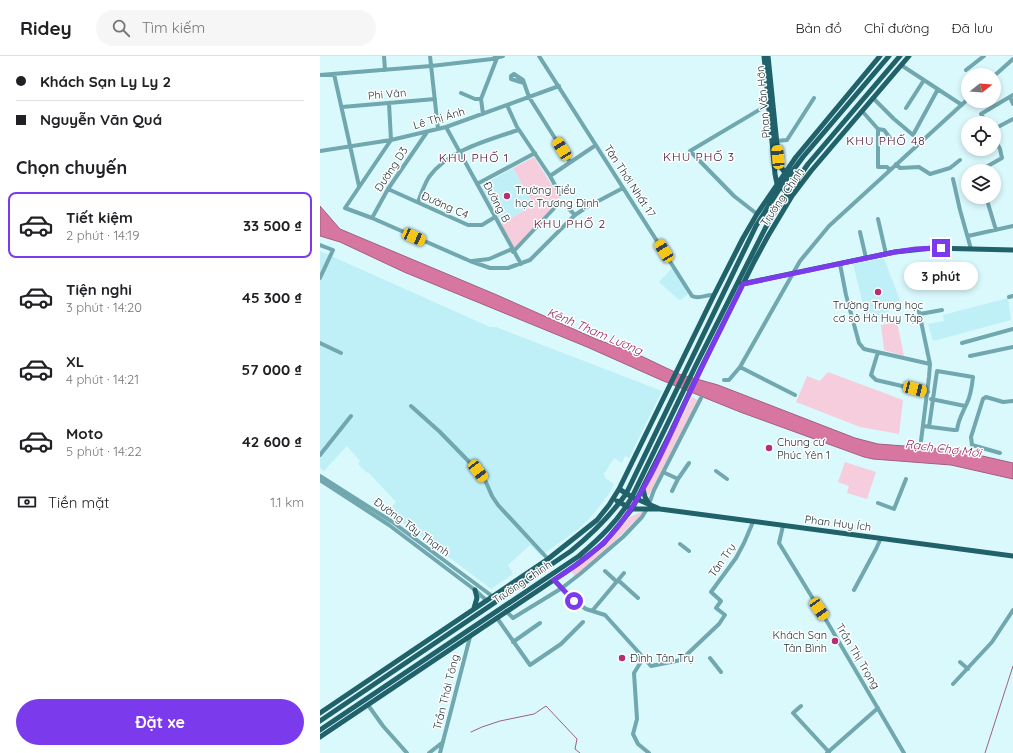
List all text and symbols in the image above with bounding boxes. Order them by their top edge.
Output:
search box [96,10,376,46]
text: Ridey [20,16,72,40]
icon: search [110,17,132,39]
text: Tìm kiếm [142,18,205,37]
text: Bản đồ [795,19,842,37]
text: Chỉ đường [864,19,930,37]
text: Đã lưu [952,19,993,37]
street label: Phan Văn Hớn [753,65,773,139]
north arrow [961,68,1001,108]
map controls [961,68,1001,204]
text: Khách Sạn Ly Ly 2 [40,72,171,91]
street label: Phi Vân [367,85,407,103]
street label: Lê Thị Ánh [412,104,466,132]
text: Nguyễn Văn Quá [40,110,162,129]
button: locate [961,116,1001,156]
district label: KHU PHỐ 48 [846,133,926,148]
car [551,136,573,162]
street label: Tân Thới Nhất 17 [601,142,659,220]
street label: Đường D3 [371,144,411,194]
car [771,145,785,169]
district label: KHU PHỐ 3 [663,149,735,164]
district label: KHU PHỐ 1 [439,150,509,165]
text: Chọn chuyến [16,156,127,179]
button: layers [961,164,1001,204]
street label: Trường Chinh [757,165,807,229]
street label: Đường B [480,179,514,225]
place label: Trường Tiểu học Trương Định [515,183,599,210]
street label: Đường C4 [419,188,471,222]
marker: Trường Tiểu học Trương Định [502,191,512,201]
icon: car [18,207,54,243]
text: Tiết kiệm [66,208,133,227]
text: 33 500 ₫ [243,216,302,235]
district label: KHU PHỐ 2 [534,216,606,231]
text: 2 phút · 14:19 [66,227,139,243]
car [401,227,427,247]
car [653,238,675,264]
route end [932,239,950,257]
callout: 3 phút [904,262,978,290]
text: 3 phút [921,268,961,284]
icon: car [18,279,54,315]
text: Tiện nghi [66,280,132,299]
marker: Trường Trung học cơ sở Hà Huy Tập [873,287,883,297]
text: 45 300 ₫ [242,288,302,307]
place label: Trường Trung học cơ sở Hà Huy Tập [833,298,924,325]
text: 3 phút · 14:20 [66,299,142,315]
water label: Kênh Tham Lương [545,304,646,358]
icon: car [18,351,54,387]
text: XL [66,352,84,371]
text: 57 000 ₫ [242,360,302,379]
text: 4 phút · 14:21 [66,371,139,387]
car [902,380,928,398]
icon: car [18,423,54,459]
text: Moto [66,424,103,443]
text: 42 600 ₫ [242,432,302,451]
place label: Chung cư Phúc Yên 1 [777,435,830,462]
water label: Rạch Chợ Mới [904,436,983,460]
text: 5 phút · 14:22 [66,443,142,459]
marker: Chung cư Phúc Yên 1 [764,443,774,453]
car [466,458,490,484]
icon: cash [16,491,38,513]
text: Tiền mặt [48,493,109,512]
text: 1.1 km [270,494,304,510]
street label: Đường Tây Thạnh [371,495,453,559]
street label: Phan Huy Ích [804,512,872,534]
street label: Tân Trụ [705,540,739,580]
street label: Trường Chinh [490,557,554,607]
route start [565,592,583,610]
car [807,596,831,622]
street label: Trần Thị Trọng [833,620,883,692]
place label: Khách Sạn Tân Bình [773,628,827,655]
marker: Khách Sạn Tân Bình [830,636,840,646]
place label: Đình Tân Trụ [630,651,694,665]
street label: Trần Thái Tông [430,653,462,731]
marker: Đình Tân Trụ [617,653,627,663]
button: Đặt xe [16,699,304,745]

